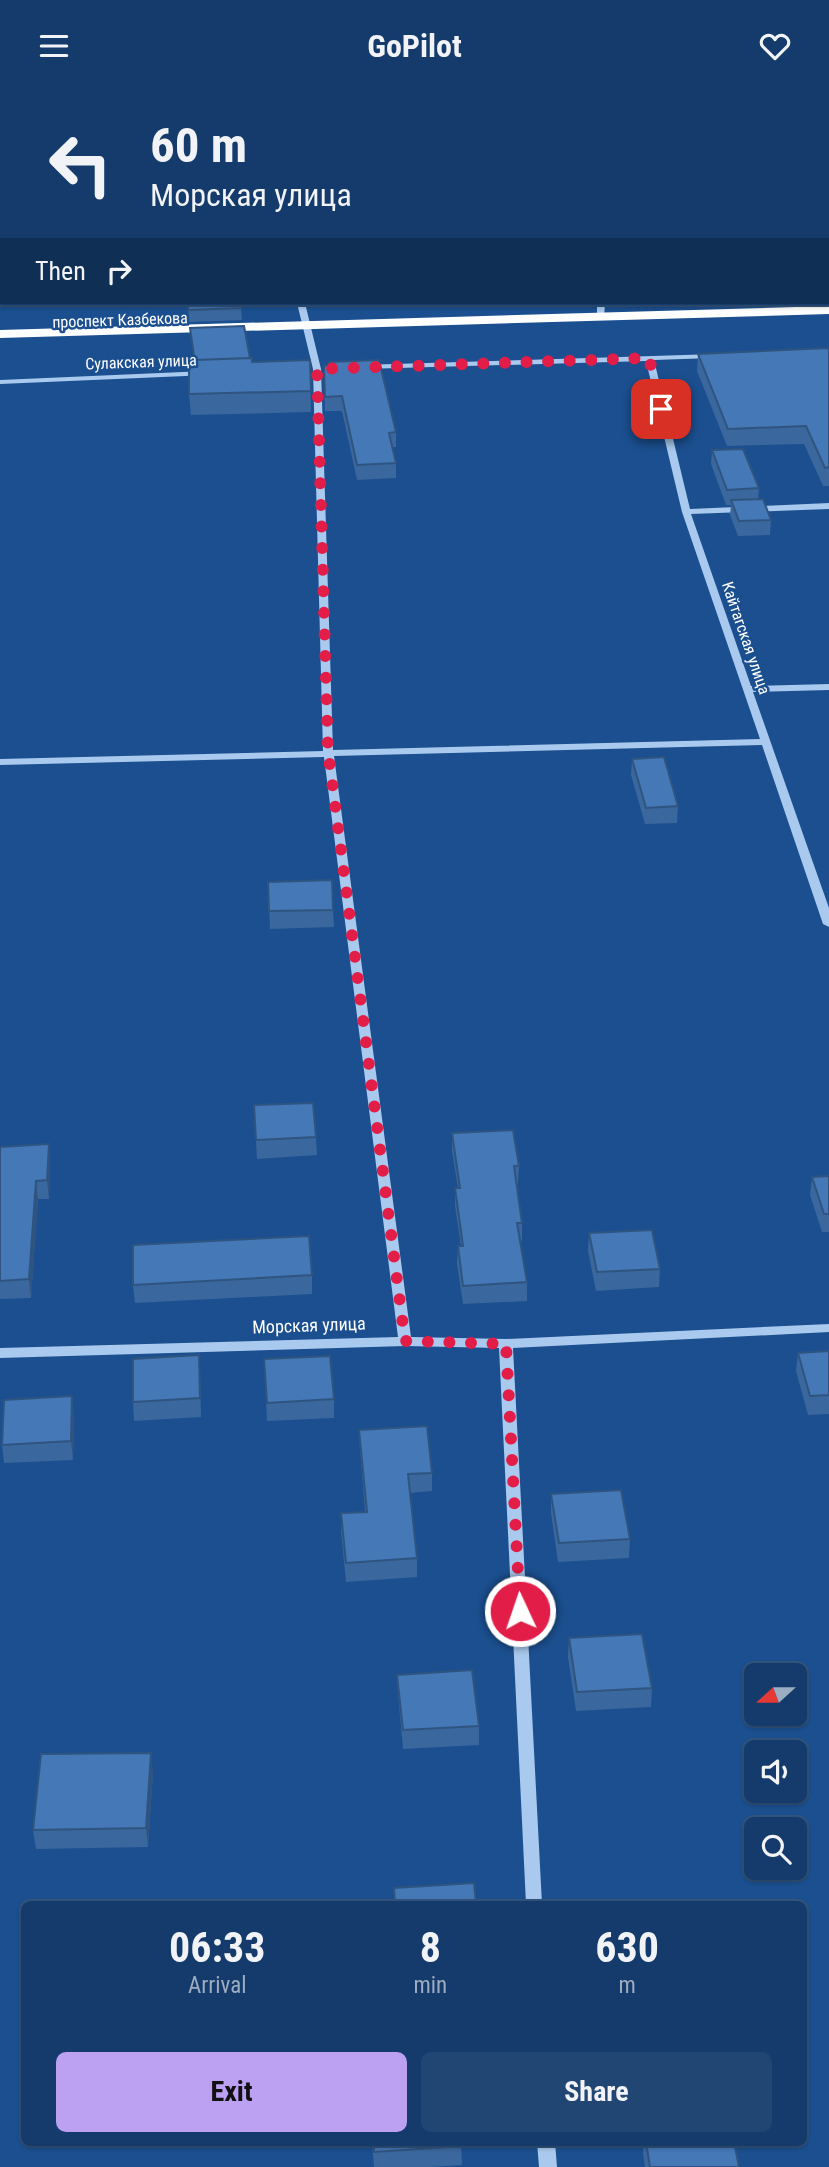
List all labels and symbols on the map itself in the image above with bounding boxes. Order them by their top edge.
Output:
street label: проспект Казбекова [52,308,188,332]
street label: Сулакская улица [85,351,197,373]
pin [631,379,691,439]
street label: Кайтагская улица [718,579,774,697]
street label: Морская улица [252,1313,366,1337]
position arrow [483,1574,557,1648]
north arrow [744,1663,807,1725]

